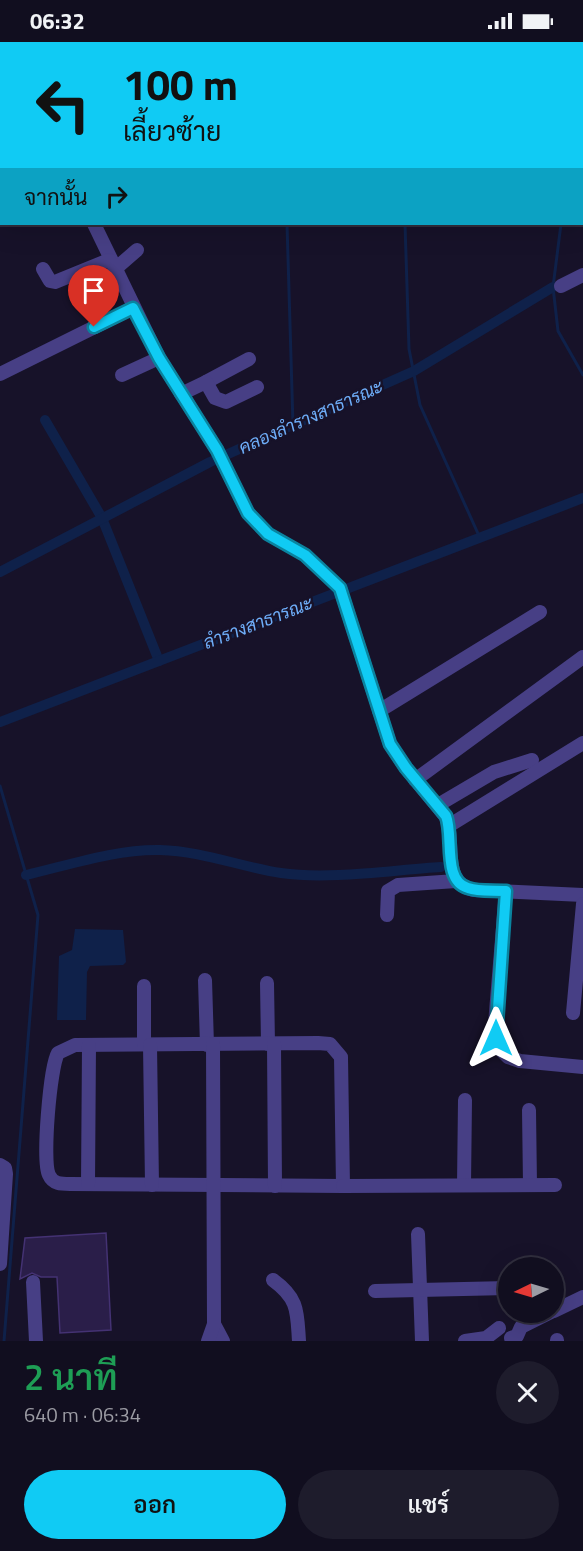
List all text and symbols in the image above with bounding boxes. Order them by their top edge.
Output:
text: 06:32 [30,4,85,38]
text: 100 m [123,52,238,116]
icon: left [24,66,102,144]
text: เลี้ยวซ้าย [123,110,221,151]
text: จากนั้น [24,180,88,214]
icon: right [100,180,133,213]
pin [68,265,119,327]
icon: arrive [77,274,110,307]
water label: คลองลำรางสาธารณะ [234,372,388,461]
water label: ลำรางสาธารณะ [199,589,317,656]
position arrow [464,1006,528,1070]
north arrow [498,1257,564,1323]
map controls [498,1257,564,1323]
text: 2 นาที [24,1349,118,1404]
button: close [496,1361,559,1424]
text: 640 m · 06:34 [24,1399,141,1430]
button: ออก [24,1470,286,1539]
button: แชร์ [298,1470,559,1539]

